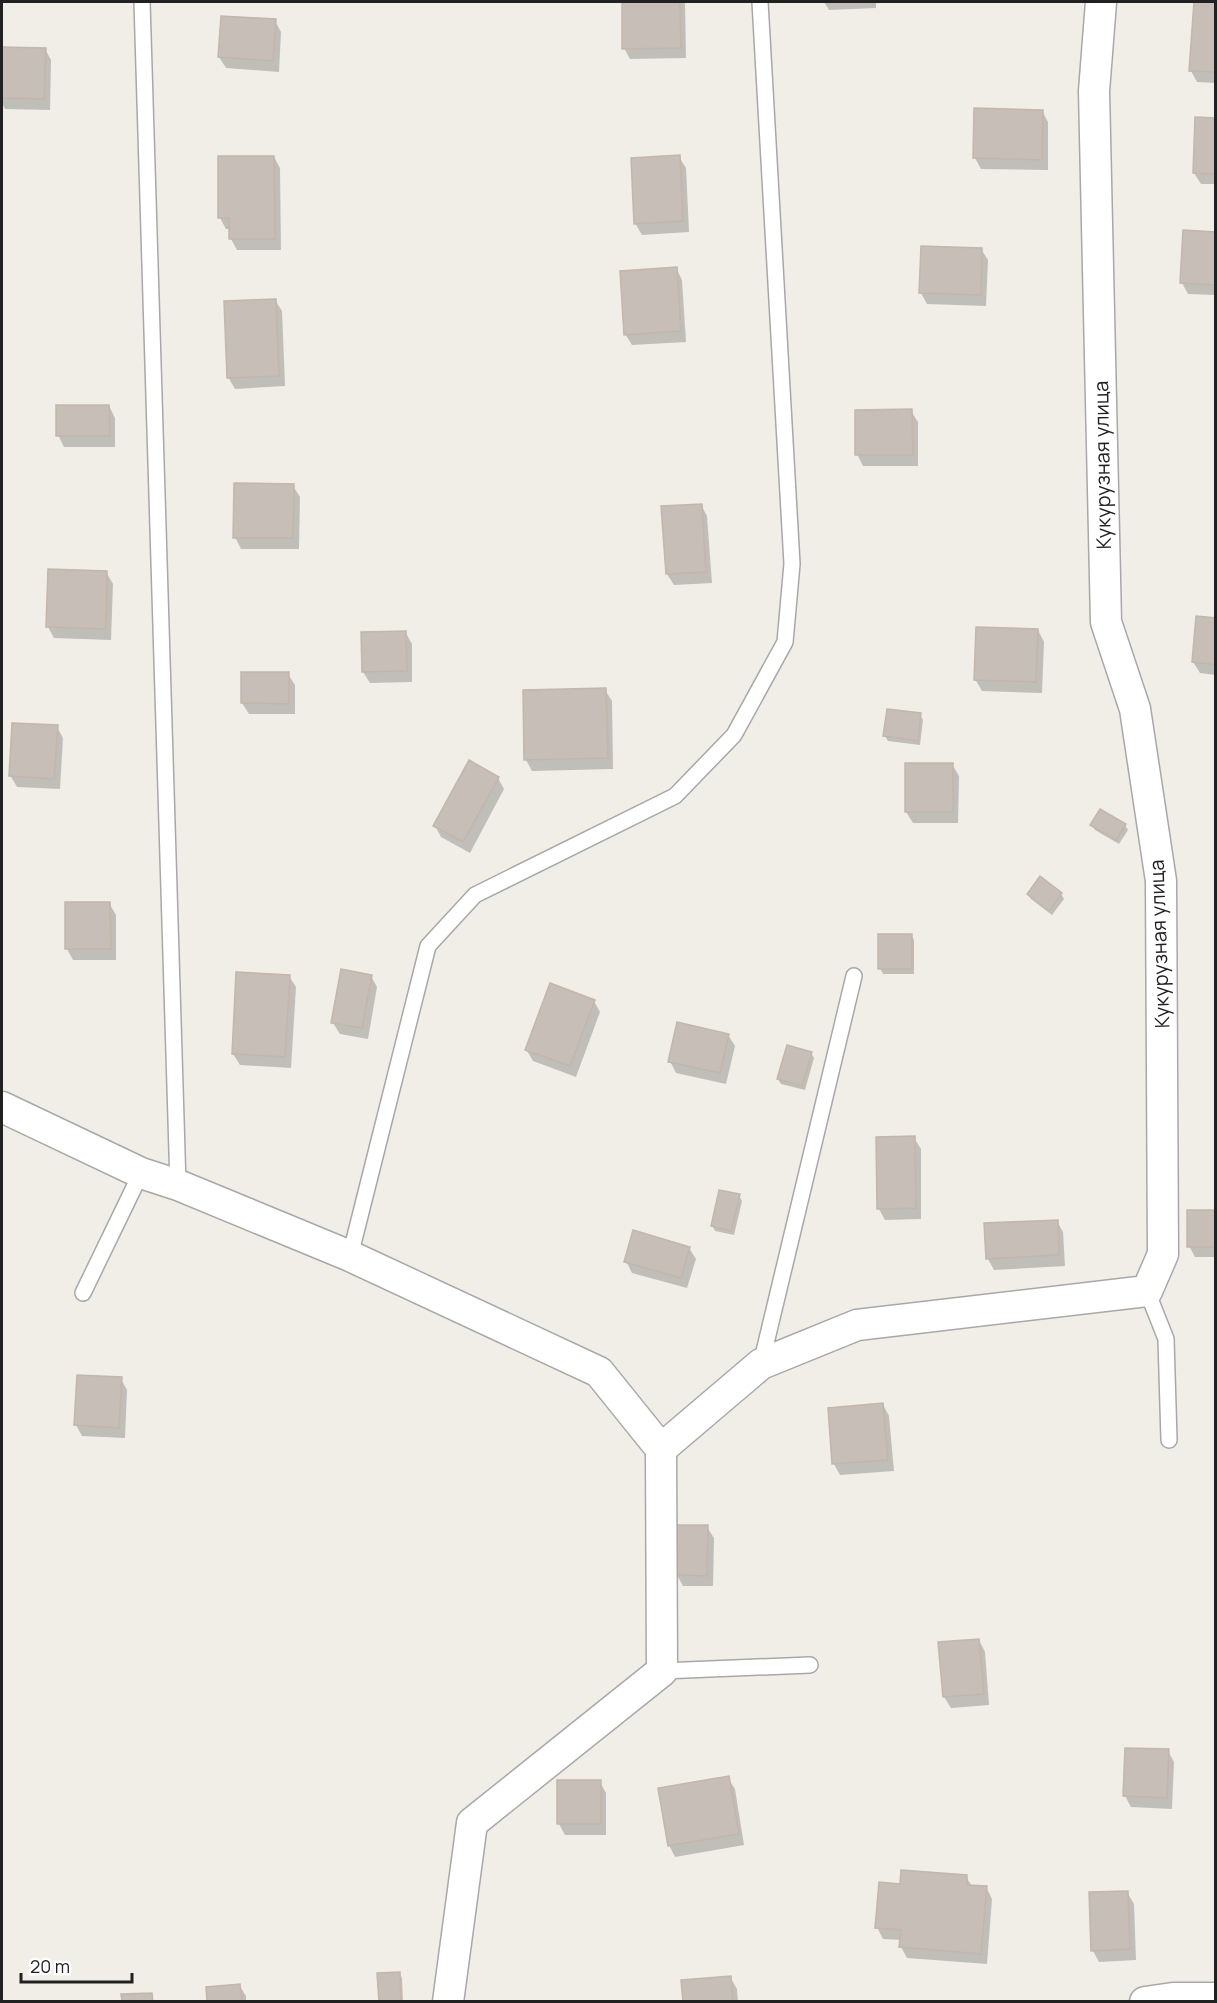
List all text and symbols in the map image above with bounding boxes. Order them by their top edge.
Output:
street label: Кукурузная улица [1087,380,1117,550]
street label: Кукурузная улица [1143,859,1175,1029]
scale bar [21,1946,132,1984]
text: 20 m [30,1954,70,1978]

